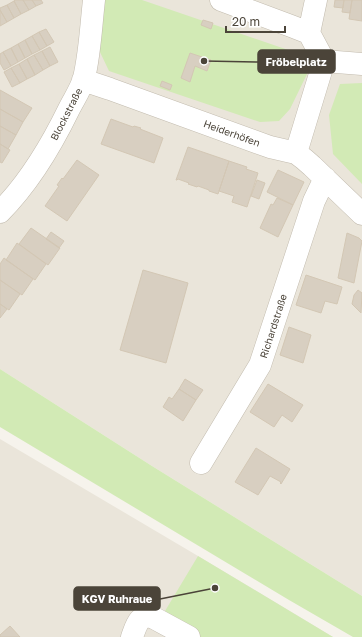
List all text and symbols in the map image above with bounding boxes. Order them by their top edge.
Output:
scale bar [226,8,285,34]
text: 20 m [232,14,260,29]
callout: Fröbelplatz [258,50,335,73]
text: Fröbelplatz [265,55,327,68]
street label: Blockstraße [48,86,84,142]
street label: Heiderhöfen [202,117,262,149]
street label: Richardstraße [257,292,289,360]
callout: KGV Ruhraue [74,587,160,610]
text: KGV Ruhraue [82,592,153,605]

